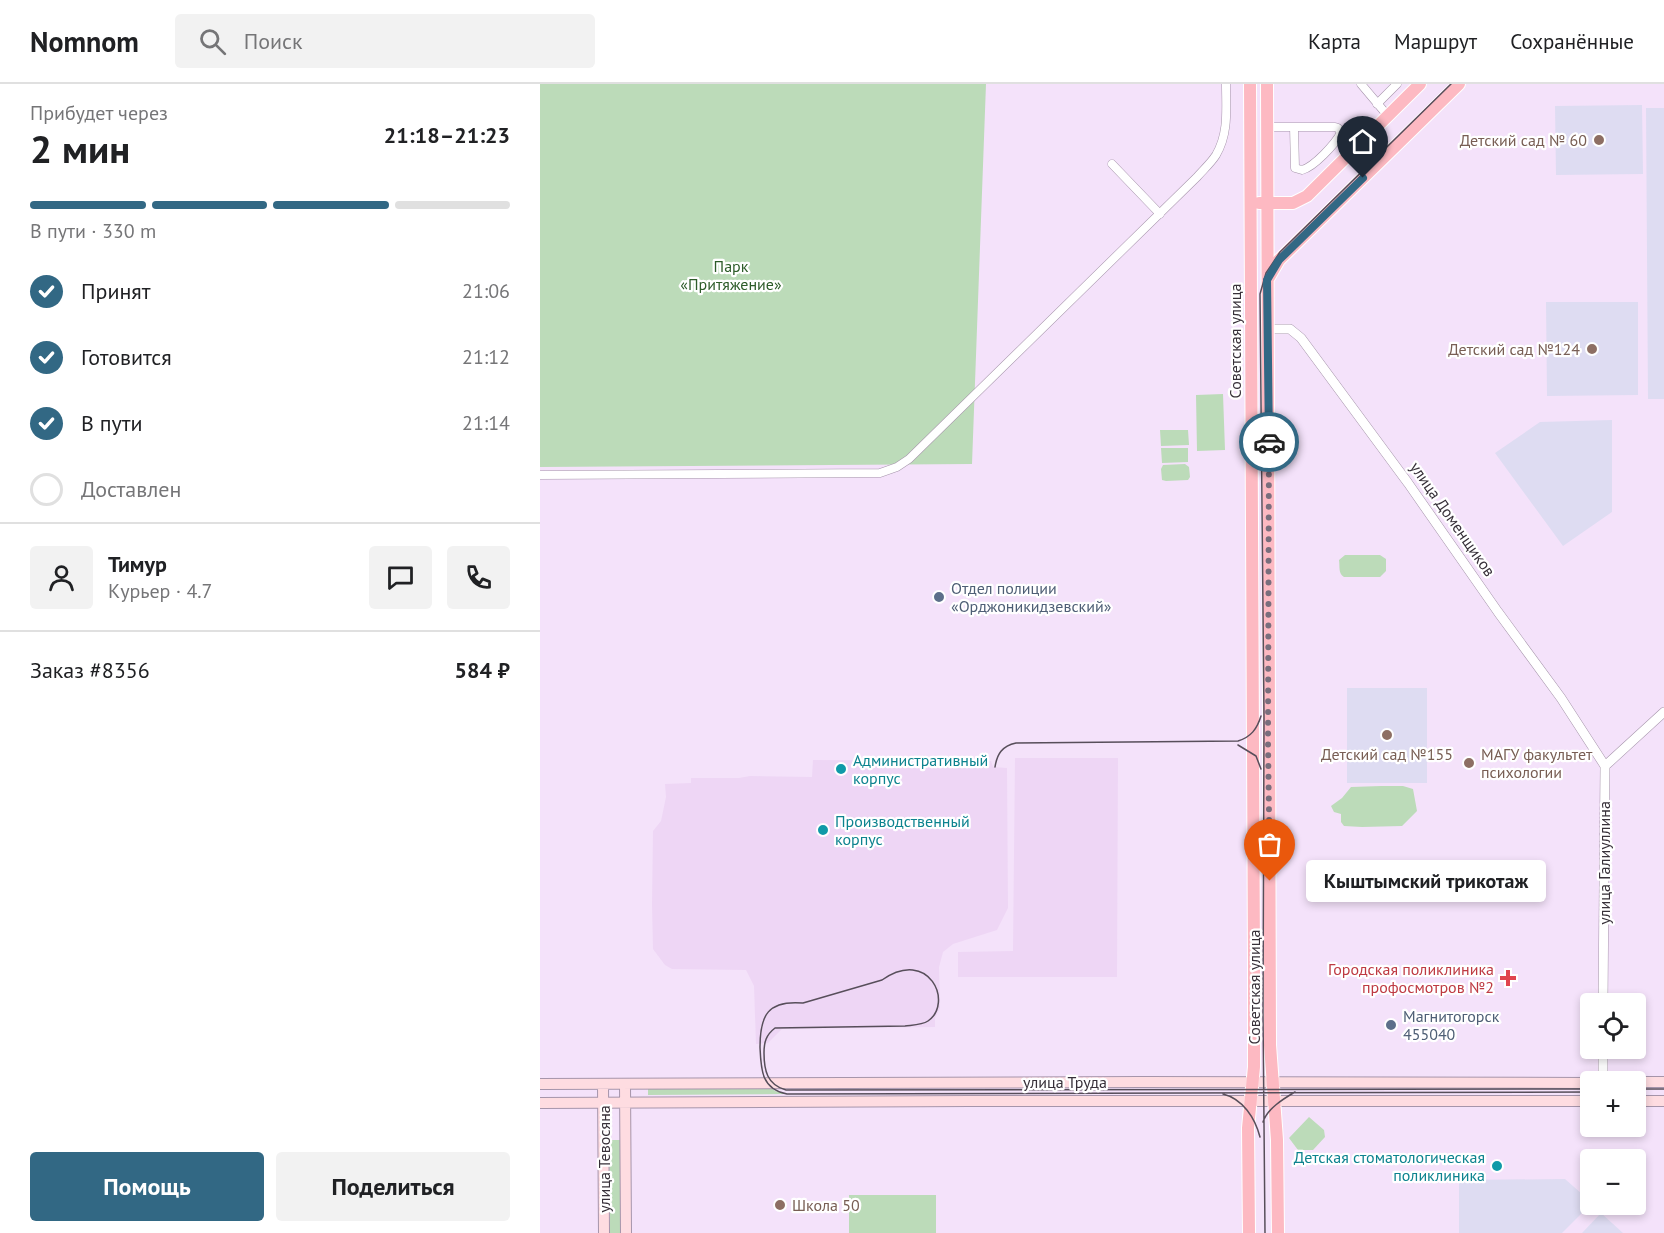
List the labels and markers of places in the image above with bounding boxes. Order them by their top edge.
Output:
pin [1337,116,1388,178]
place label: Детский сад № 60 [1460,130,1587,150]
marker: Детский сад № 60 [1592,133,1606,147]
place label: Детский сад №124 [1448,339,1580,359]
marker: Детский сад №124 [1585,342,1599,356]
place label: Отдел полиции «Орджоникидзевский» [951,578,1112,616]
marker: Отдел полиции «Орджоникидзевский» [932,590,946,604]
marker: Детский сад №155 [1380,728,1394,742]
place label: Детский сад №155 [1321,744,1453,764]
place label: МАГУ факультет психологии [1481,744,1593,782]
place label: Административный корпус [853,750,988,788]
marker: МАГУ факультет психологии [1462,756,1476,770]
marker: Административный корпус [834,762,848,776]
place label: Производственный корпус [835,811,970,849]
pin [1244,819,1295,881]
marker: Производственный корпус [816,823,830,837]
callout: Кыштымский трикотаж [1306,860,1546,902]
place label: Городская поликлиника профосмотров №2 [1328,959,1494,997]
marker: Городская поликлиника профосмотров №2 [1499,969,1517,987]
place label: Магнитогорск 455040 [1403,1006,1500,1044]
marker: Магнитогорск 455040 [1384,1018,1398,1032]
place label: Детская стоматологическая поликлиника [1294,1147,1485,1185]
marker: Детская стоматологическая поликлиника [1490,1159,1504,1173]
place label: Школа 50 [792,1195,860,1215]
marker: Школа 50 [773,1198,787,1212]

